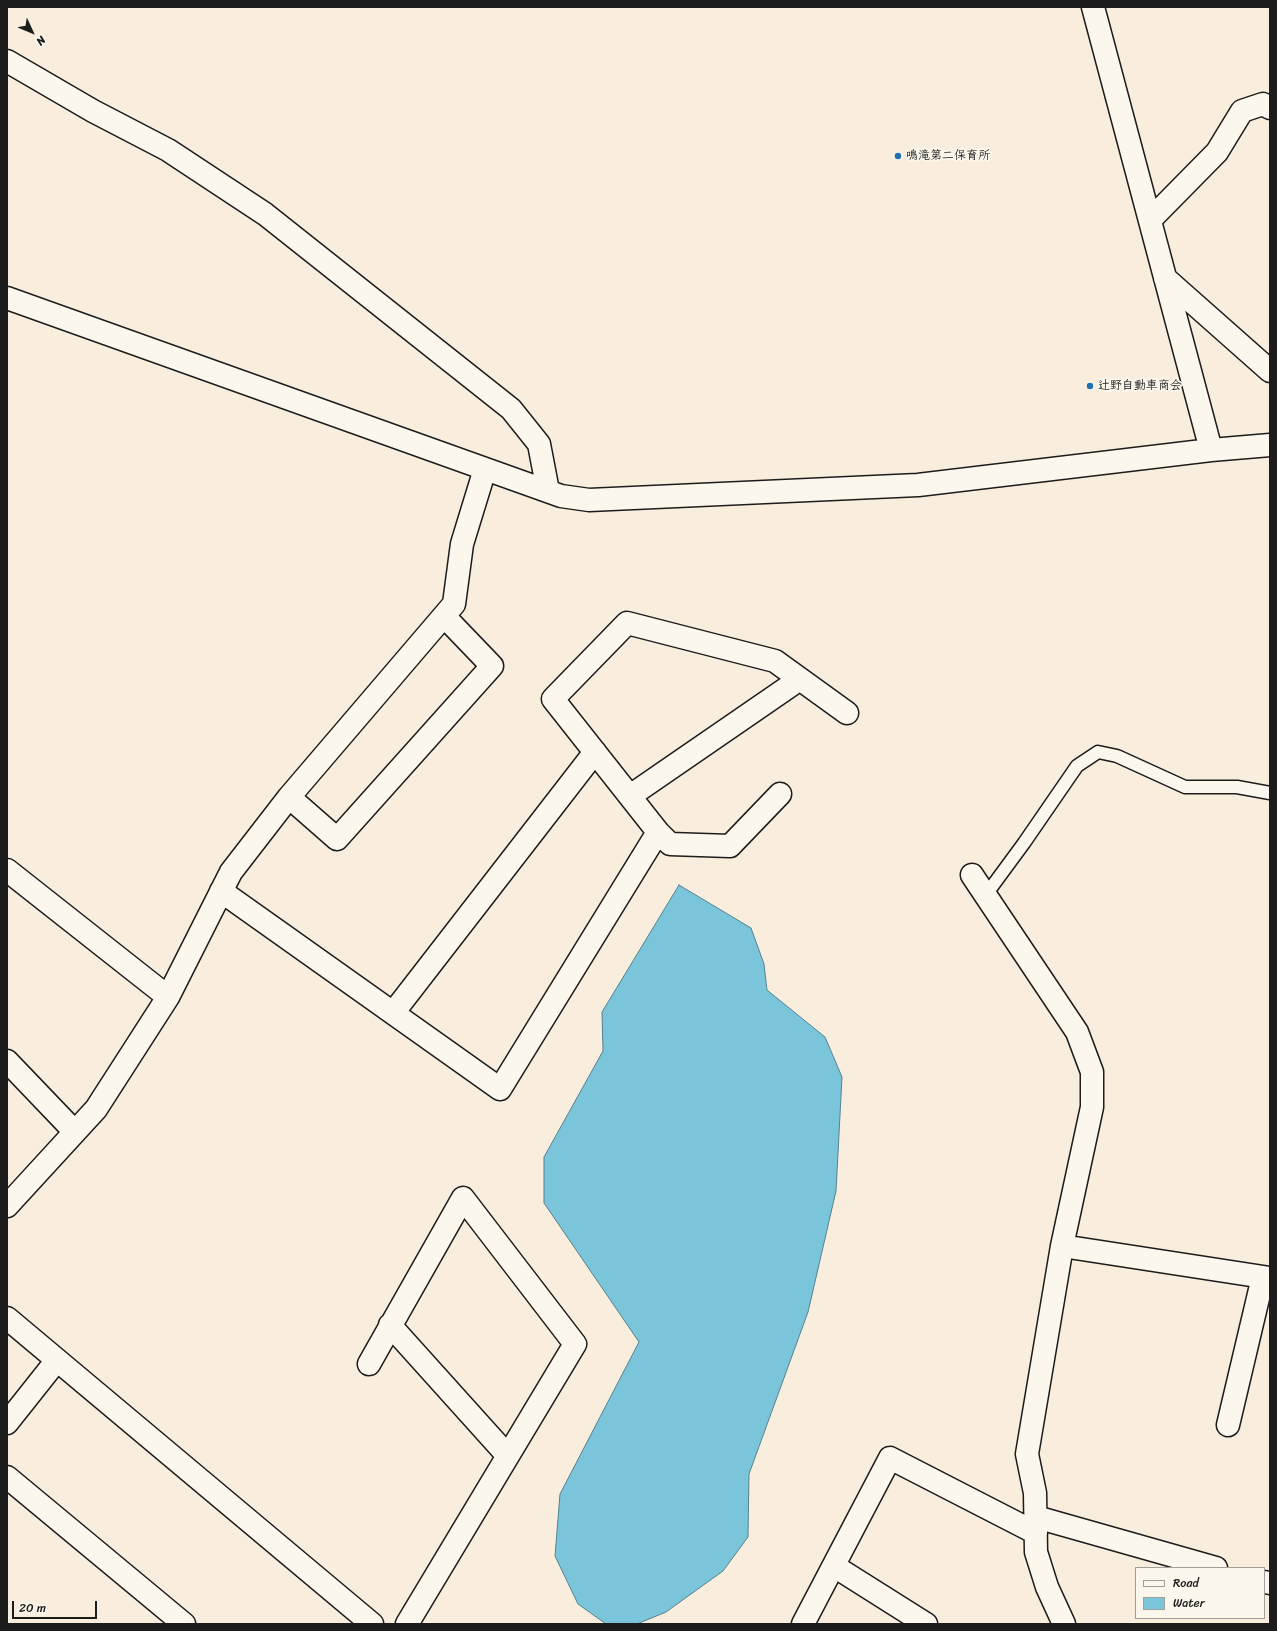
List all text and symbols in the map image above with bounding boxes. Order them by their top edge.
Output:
north arrow [12,12,52,52]
text: N [32,31,50,50]
place label: 鳴滝第二保育所 [906,149,990,163]
marker: 鳴滝第二保育所 [893,151,903,161]
place label: 辻野自動車商会 [1098,379,1182,393]
marker: 辻野自動車商会 [1085,381,1095,391]
legend [1135,1567,1265,1619]
text: Road [1173,1572,1199,1594]
text: Water [1173,1592,1205,1614]
scale bar [14,1593,99,1619]
text: 20 m [19,1597,46,1619]

